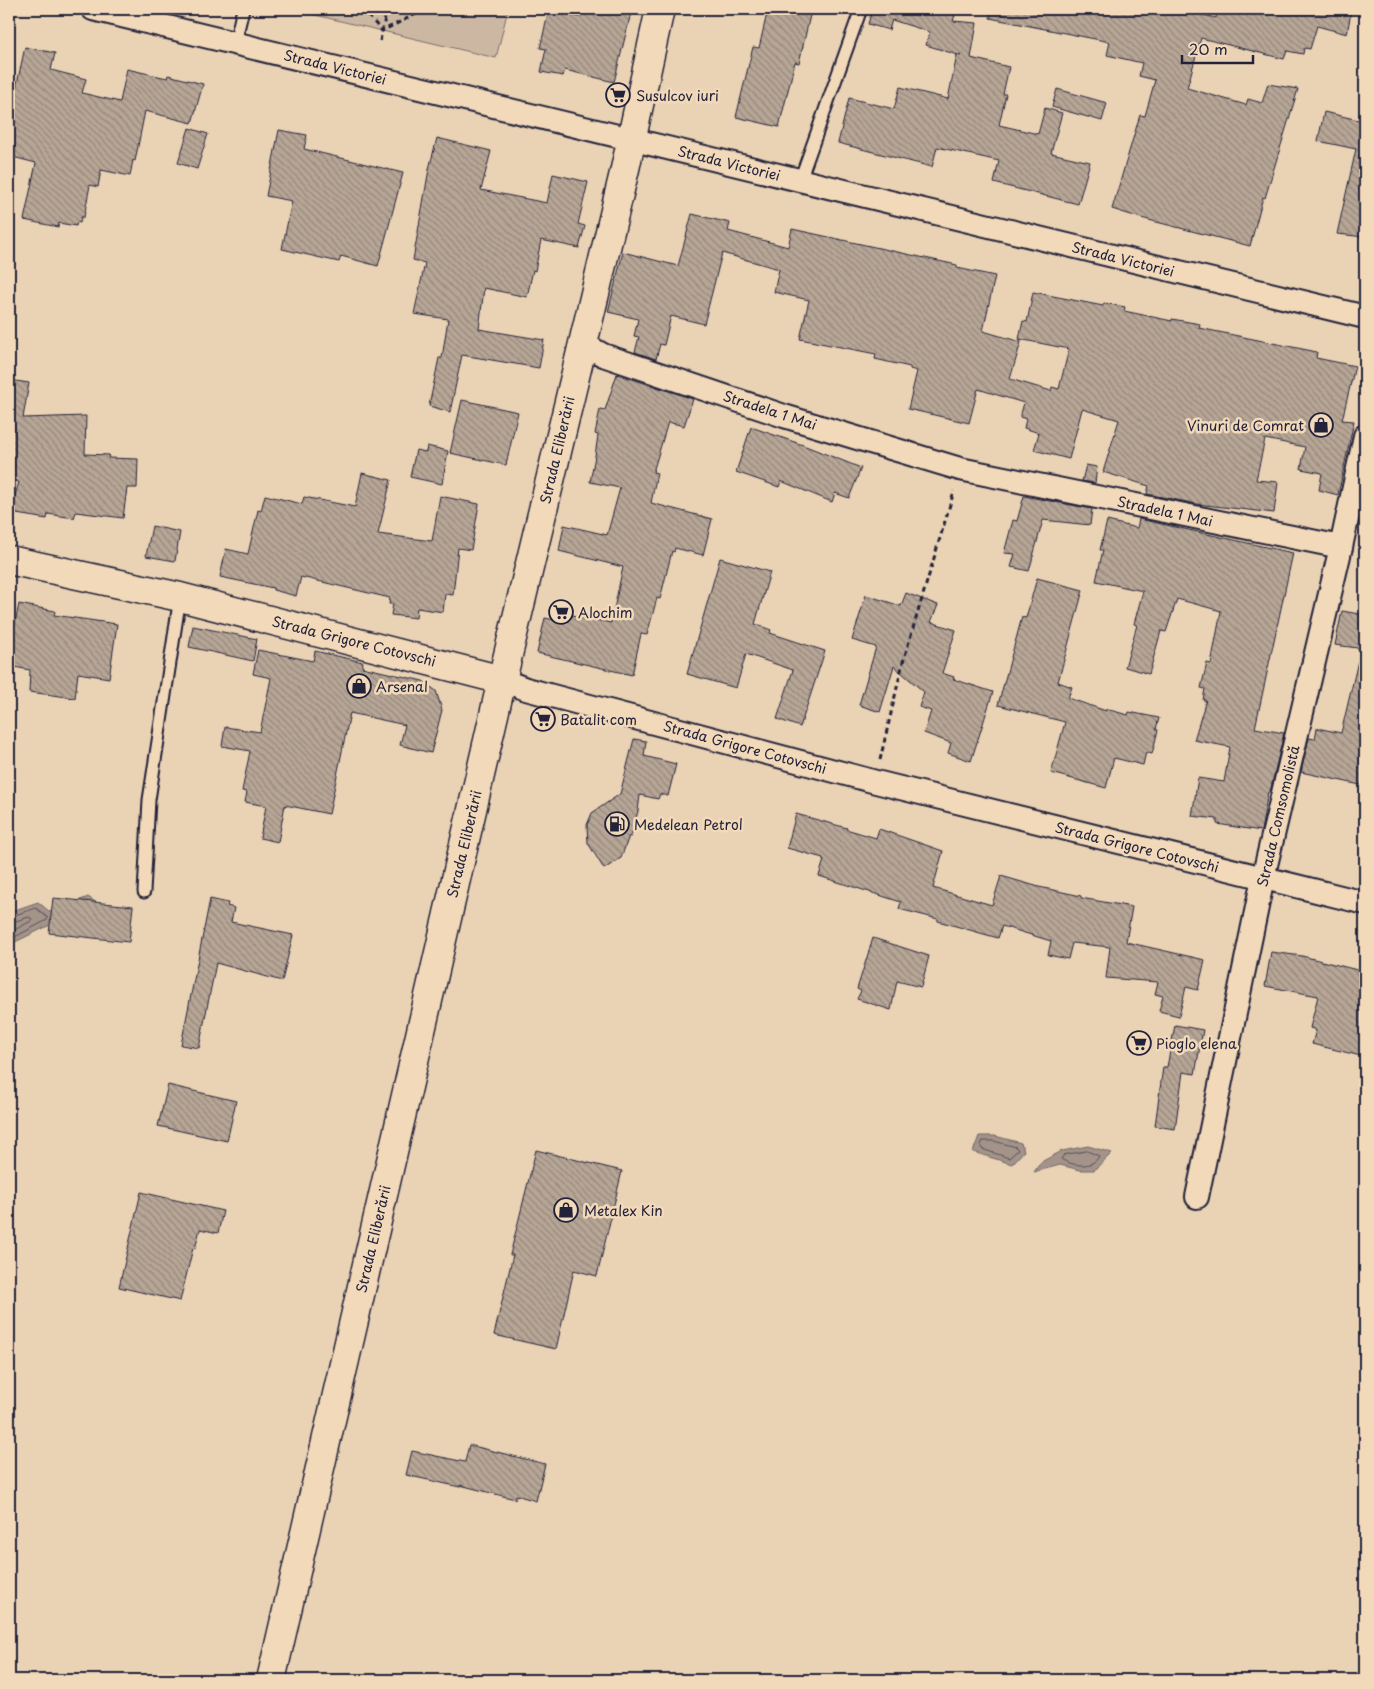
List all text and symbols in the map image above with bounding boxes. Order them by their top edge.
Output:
scale bar [1182,32,1253,64]
text: 20 m [1189,37,1228,60]
street label: Strada Victoriei [282,44,389,90]
supermarket icon: Susulcov iuri [605,82,631,108]
place label: Susulcov iuri [636,85,719,106]
street label: Strada Victoriei [676,140,783,186]
street label: Strada Victoriei [1070,236,1177,282]
street label: Stradela 1 Mai [721,385,820,435]
street label: Strada Eliberării [534,394,580,506]
shop icon: Vinuri de Comrat [1308,412,1334,438]
place label: Vinuri de Comrat [1187,415,1304,436]
street label: Stradela 1 Mai [1115,491,1215,531]
supermarket icon: Alochim [548,599,574,625]
place label: Alochim [578,602,633,623]
street label: Strada Grigore Cotovschi [270,610,438,672]
shop icon: Arsenal [346,673,372,699]
place label: Arsenal [376,676,428,697]
supermarket icon: Batalit com [530,706,556,732]
place label: Batalit com [560,709,637,730]
street label: Strada Grigore Cotovschi [661,715,829,779]
street label: Strada Comsomolistă [1252,743,1305,889]
street label: Strada Eliberării [441,788,487,900]
fuel station icon: Medelean Petrol [604,811,630,837]
place label: Medelean Petrol [634,814,743,835]
street label: Strada Grigore Cotovschi [1053,816,1221,878]
supermarket icon: Pioglo elena [1126,1030,1152,1056]
place label: Pioglo elena [1156,1033,1237,1054]
street label: Strada Eliberării [350,1183,396,1295]
shop icon: Metalex Kin [553,1197,579,1223]
place label: Metalex Kin [584,1200,663,1221]

